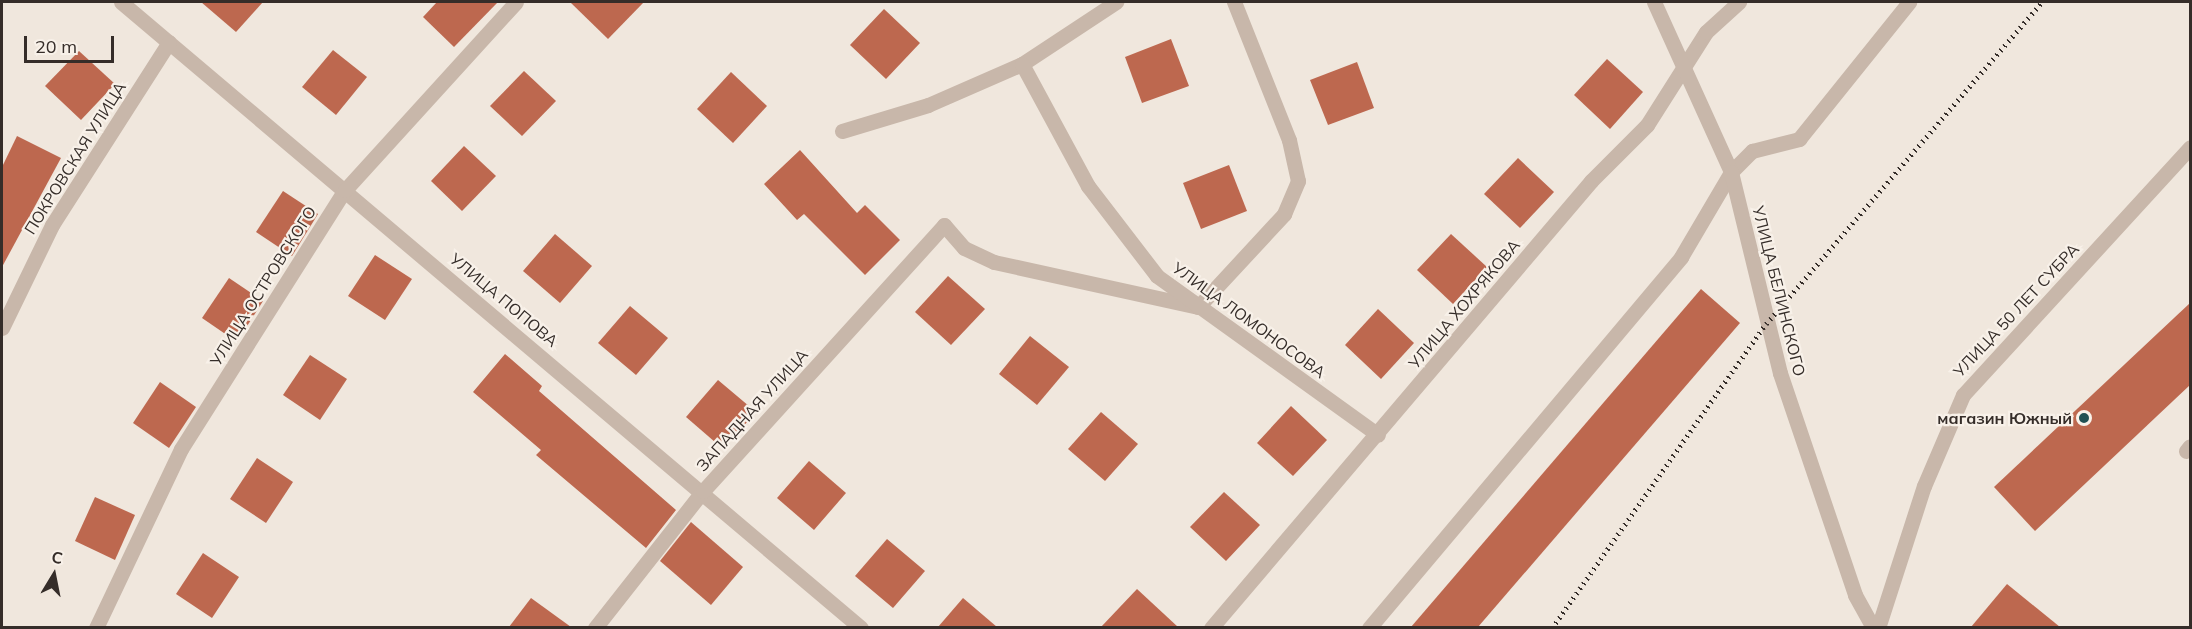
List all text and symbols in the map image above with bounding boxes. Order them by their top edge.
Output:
scale bar [27,24,117,62]
text: 20 m [35,35,77,58]
street label: ПОКРОВCКАЯ УЛИЦА [20,78,130,238]
street label: УЛИЦА ОСТРОВСКОГО [206,203,320,369]
street label: УЛИЦА БЕЛИНСКОГО [1749,204,1809,378]
street label: УЛИЦА ХОХРЯКОВА [1404,236,1524,372]
street label: УЛИЦА 50 ЛЕТ СУБРА [1949,239,2083,381]
street label: УЛИЦА ПОПОВА [446,249,562,351]
street label: УЛИЦА ЛОМОНОСОВА [1169,258,1329,382]
street label: ЗАПАДНАЯ УЛИЦА [692,345,812,475]
place label: магазин Южный [1937,408,2072,428]
marker: магазин Южный [2077,411,2091,425]
north arrow [24,545,84,605]
text: С [50,546,64,568]

